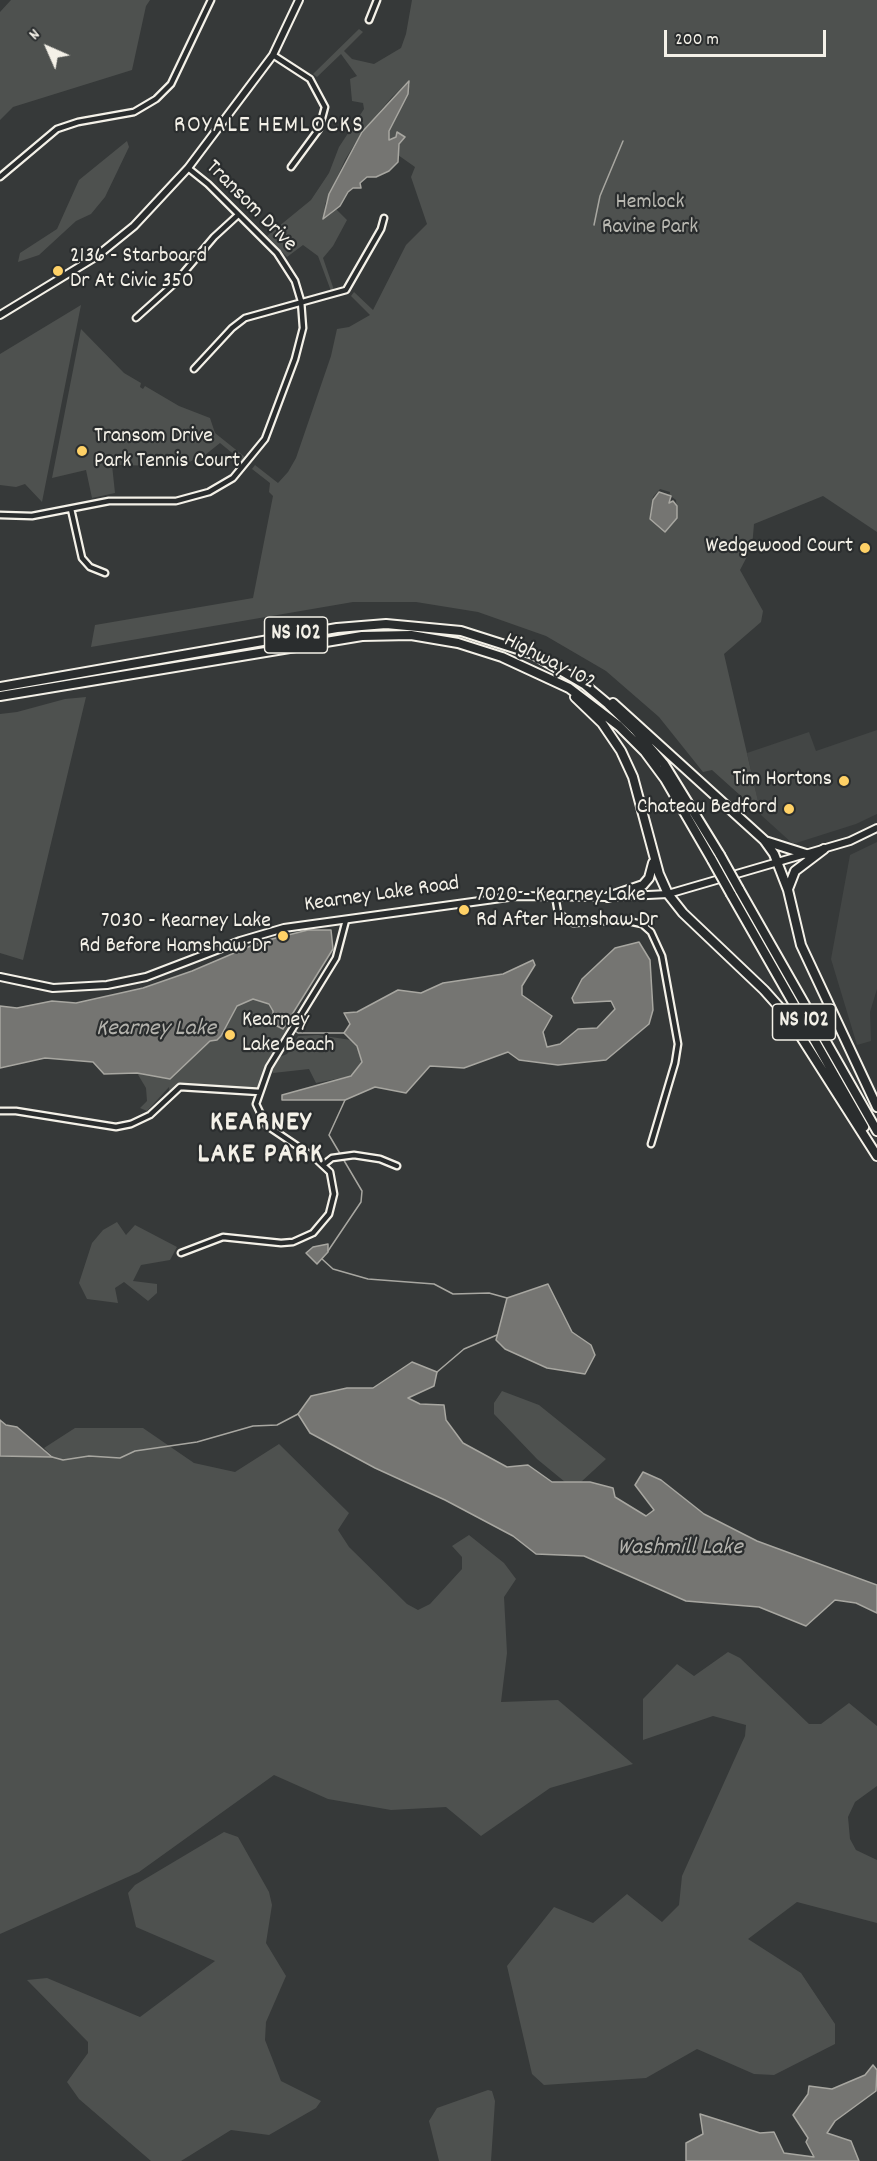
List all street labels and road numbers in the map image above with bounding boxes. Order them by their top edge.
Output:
street label: Transom Drive [199,156,301,258]
road number: NS 102 [264,617,328,653]
street label: Highway 102 [499,629,599,697]
street label: Kearney Lake Road [303,872,461,920]
road number: NS 102 [772,1004,836,1040]

